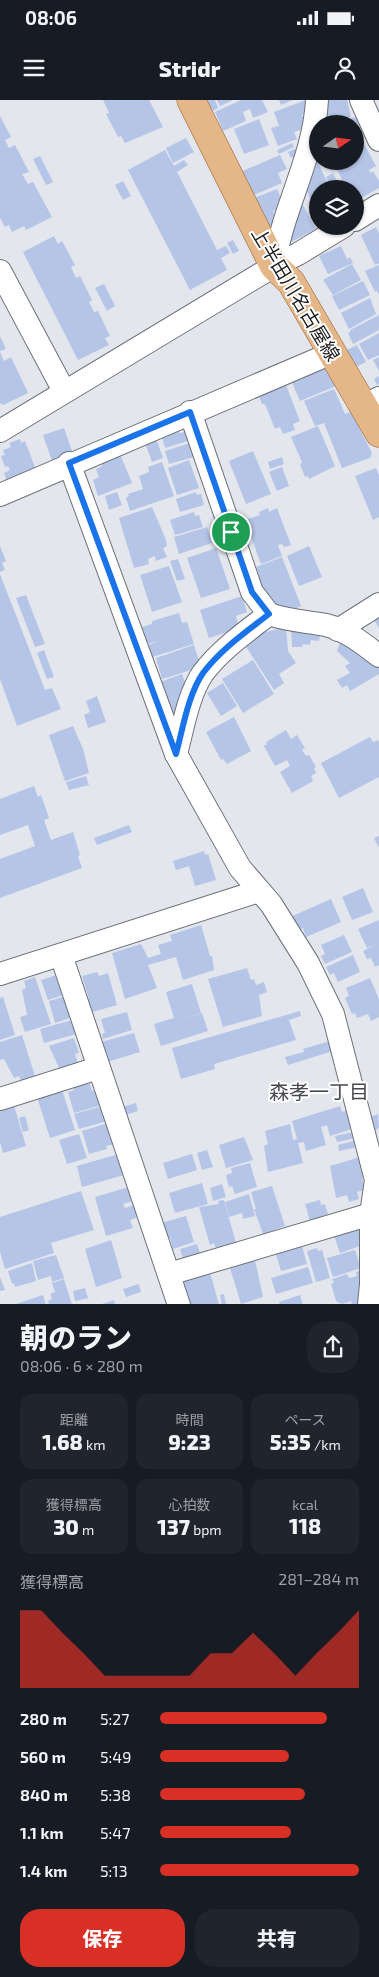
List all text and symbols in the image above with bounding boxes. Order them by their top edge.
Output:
text: 08:06 [25,6,77,29]
icon: menu [20,54,48,82]
icon: person [331,54,359,82]
text: Stridr [159,55,220,81]
north arrow [309,115,364,170]
map controls [309,115,364,235]
button: layers [309,180,364,235]
street label: 上半田川名古屋線 [247,223,345,365]
pin [210,511,252,553]
icon: arrive [217,518,245,546]
district label: 森孝一丁目 [269,1079,369,1103]
text: 朝のラン [20,1320,132,1354]
button: share [307,1321,359,1373]
text: 08:06 · 6 × 280 m [20,1356,143,1375]
text: 距離 [60,1411,88,1428]
text: 時間 [175,1411,203,1428]
text: ペース [285,1411,326,1428]
text: 1.68 [42,1429,83,1454]
text: 9:23 [168,1429,211,1454]
text: 5:35 [270,1429,311,1454]
text: km [83,1436,105,1453]
text: /km [311,1436,341,1453]
text: 獲得標高 [46,1496,102,1513]
text: 心拍数 [168,1496,210,1513]
text: kcal [292,1496,318,1513]
text: 118 [289,1513,321,1538]
text: 30 [53,1514,79,1539]
text: 137 [157,1514,190,1539]
text: m [79,1521,94,1538]
text: bpm [190,1521,222,1538]
text: 281–284 m [278,1569,359,1588]
text: 獲得標高 [20,1572,84,1591]
text: 280 m [20,1709,67,1728]
text: 5:27 [100,1709,130,1728]
text: 560 m [20,1747,66,1766]
text: 5:49 [100,1747,131,1766]
text: 840 m [20,1785,68,1804]
text: 5:38 [100,1785,131,1804]
text: 1.1 km [20,1823,64,1842]
text: 5:47 [100,1823,130,1842]
text: 1.4 km [20,1861,67,1880]
text: 5:13 [100,1861,128,1880]
button: 保存 [20,1909,185,1967]
button: 共有 [195,1909,359,1967]

